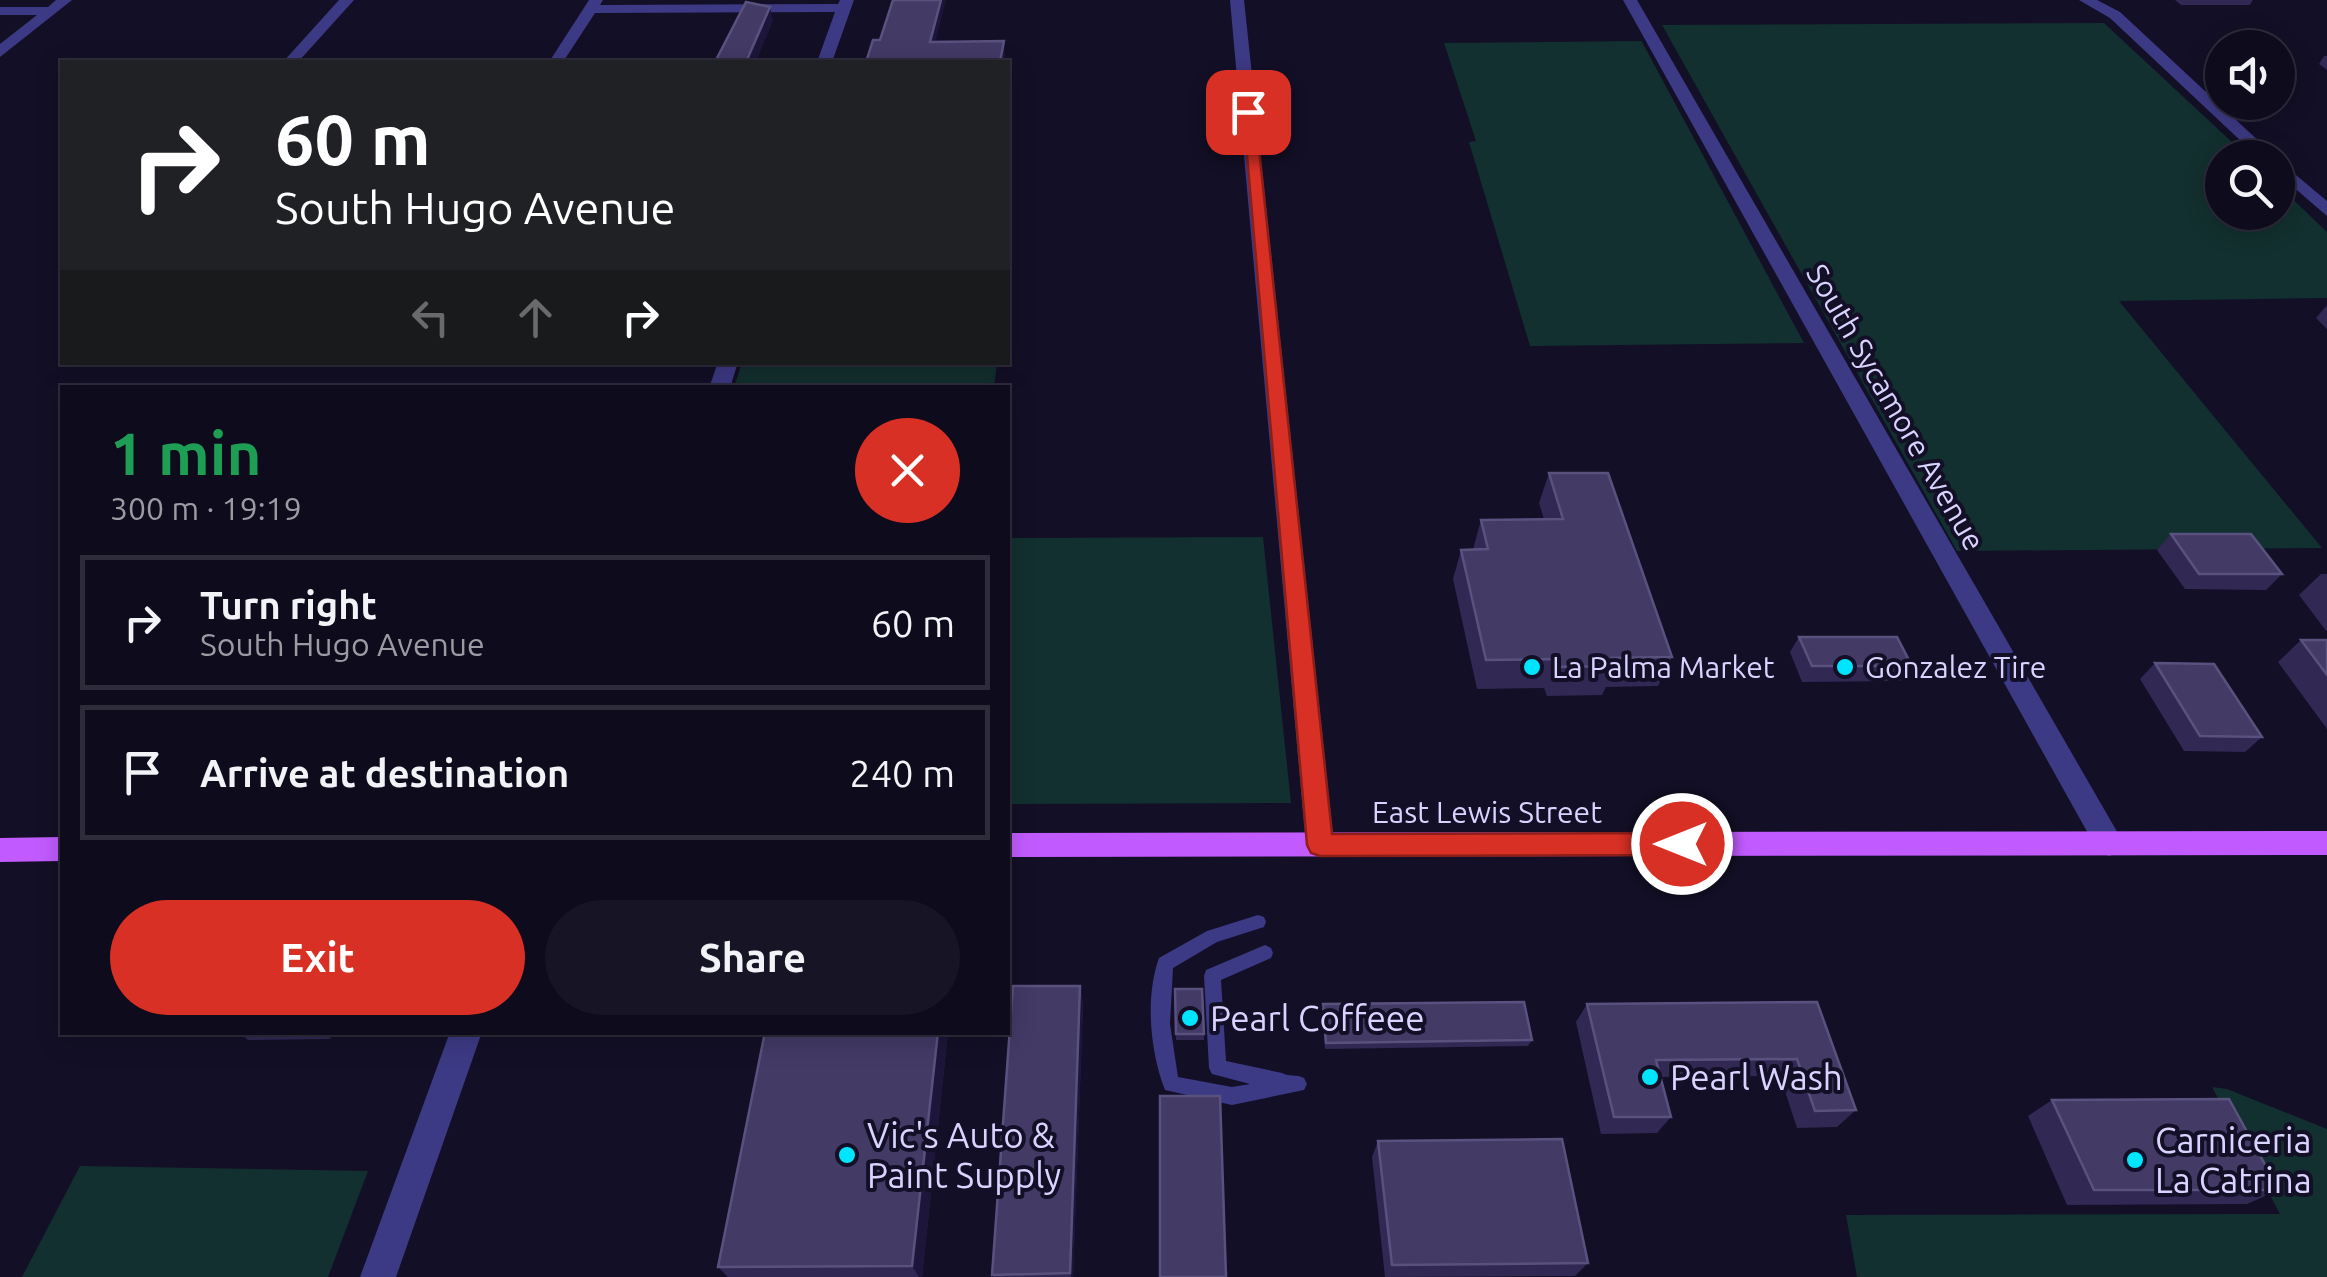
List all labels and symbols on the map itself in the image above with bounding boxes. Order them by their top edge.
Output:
pin [1206,70,1291,155]
street label: South Sycamore Avenue [1800,258,1992,556]
place label: La Palma Market [1552,650,1775,684]
place label: Gonzalez Tire [1865,650,2046,684]
marker: La Palma Market [1521,656,1543,678]
marker: Gonzalez Tire [1834,656,1856,678]
position arrow [1630,792,1734,896]
street label: East Lewis Street [1372,795,1602,829]
place label: Pearl Coffeee [1210,998,1424,1038]
marker: Pearl Coffeee [1179,1007,1201,1029]
place label: Pearl Wash [1670,1057,1843,1097]
marker: Pearl Wash [1639,1066,1661,1088]
place label: Vic's Auto & Paint Supply [867,1115,1061,1195]
place label: Carniceria La Catrina [2155,1120,2312,1200]
marker: Vic's Auto & Paint Supply [836,1144,858,1166]
marker: Carniceria La Catrina [2124,1149,2146,1171]

